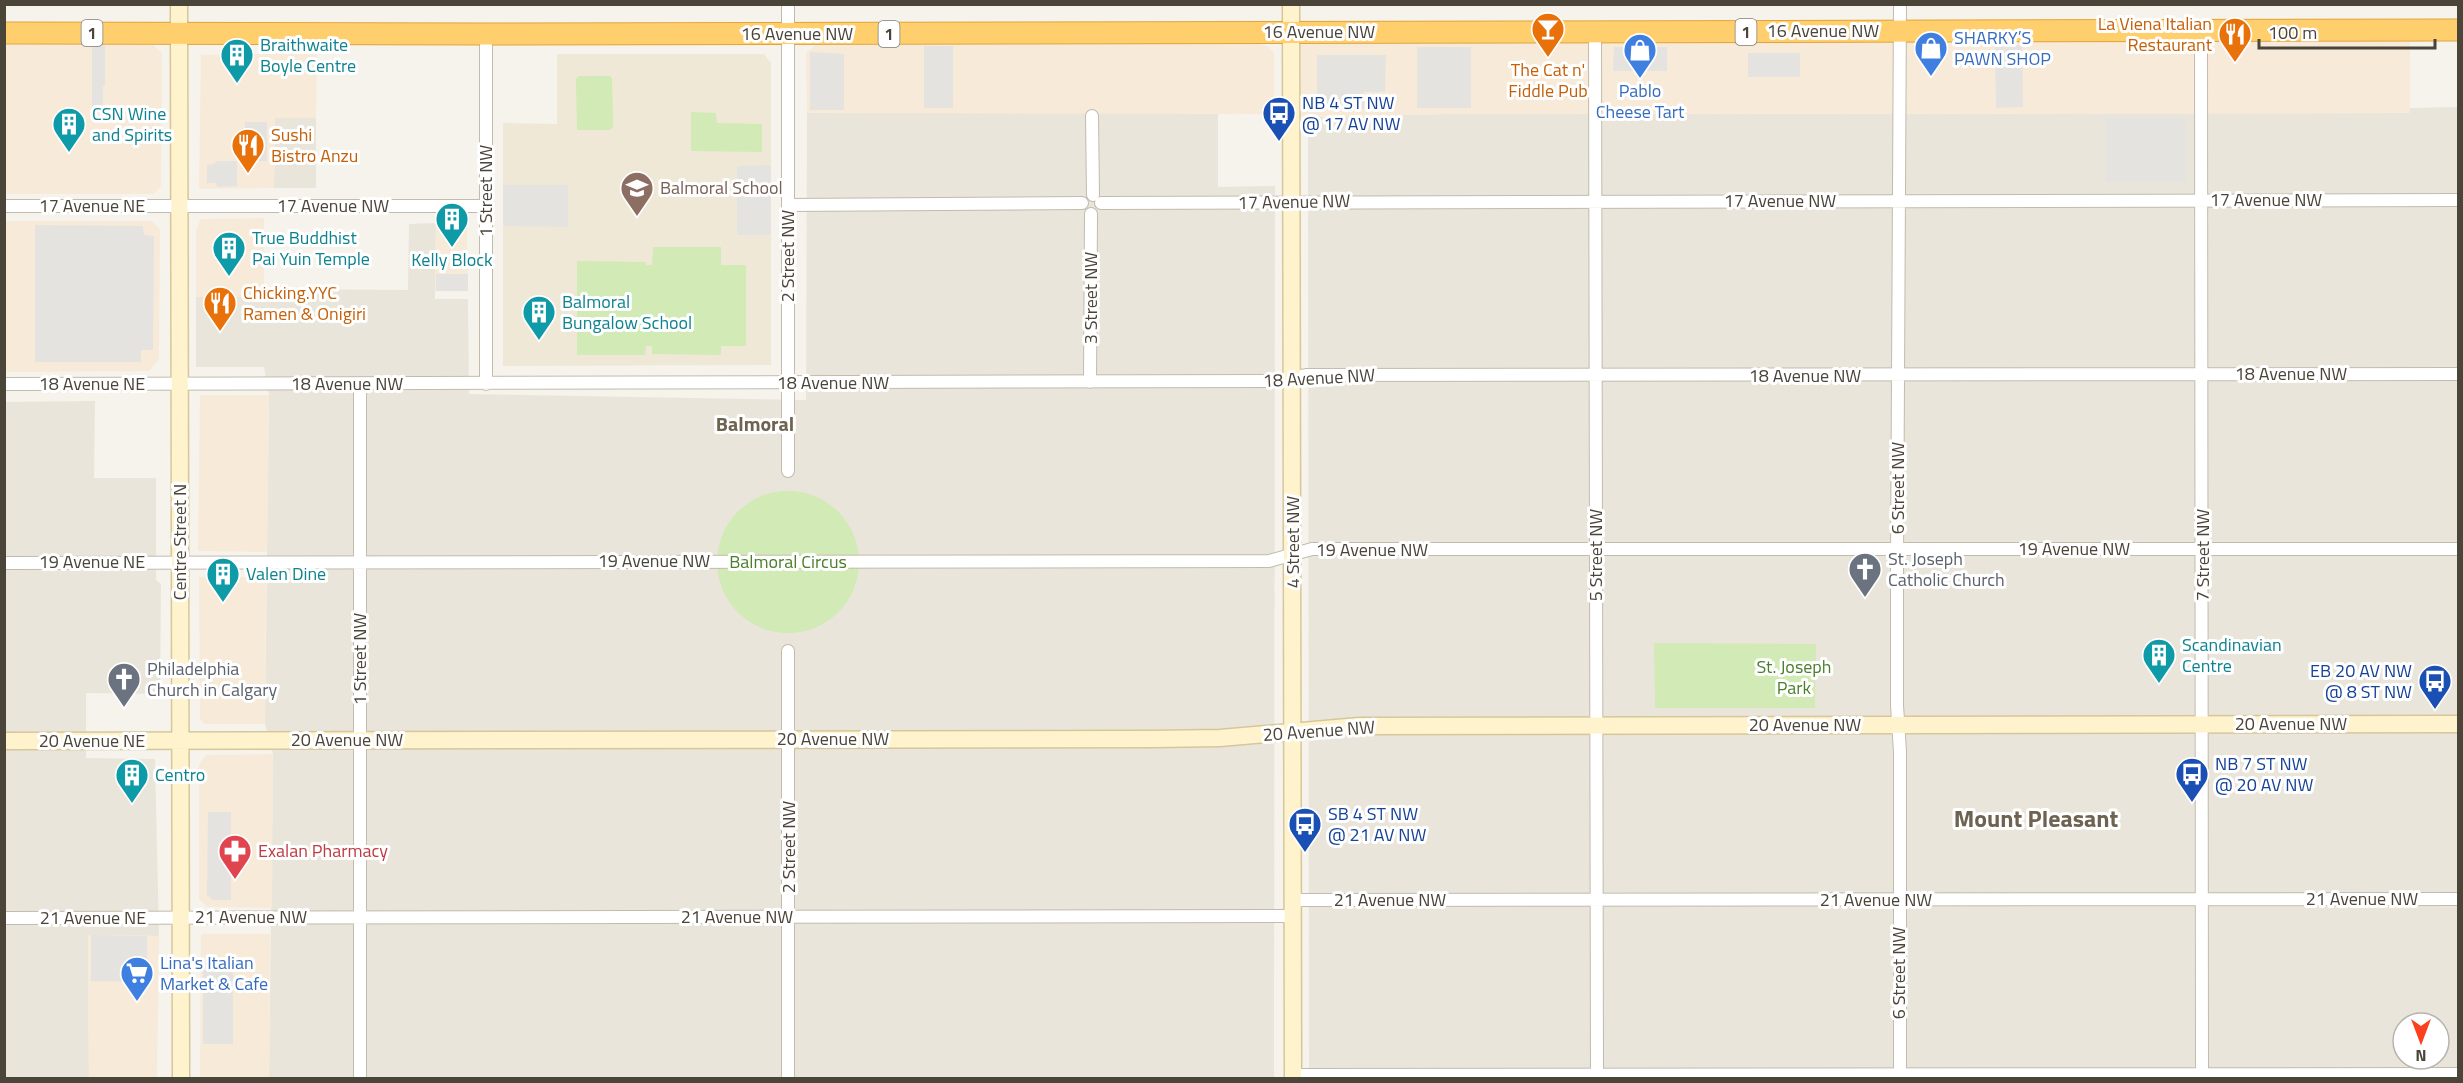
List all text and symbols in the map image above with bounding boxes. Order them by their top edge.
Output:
place label: La Viena Italian Restaurant [2098,10,2213,58]
bar icon: The Cat n' Fiddle Pub [1530,11,1566,58]
scale bar [2259,12,2434,50]
restaurant icon: La Viena Italian Restaurant [2217,16,2253,63]
street label: 16 Avenue NW [1767,17,1879,44]
street label: 16 Avenue NW [1263,18,1375,45]
road number: 1 [1736,19,1756,45]
text: 100 m [2268,19,2317,46]
road number: 1 [82,20,103,46]
street label: 16 Avenue NW [741,20,853,47]
road number: 1 [878,21,900,47]
place label: SHARKY’S PAWN SHOP [1954,24,2051,72]
shop icon: SHARKY’S PAWN SHOP [1913,30,1949,77]
place label: Braithwaite Boyle Centre [260,31,356,79]
shop icon: Pablo Cheese Tart [1622,32,1658,79]
building icon: Braithwaite Boyle Centre [219,37,255,84]
place label: The Cat n' Fiddle Pub [1508,56,1588,104]
place label: Pablo Cheese Tart [1596,77,1685,125]
place label: NB 4 ST NW @ 17 AV NW [1302,89,1400,137]
bus stop icon: NB 4 ST NW @ 17 AV NW [1261,95,1297,142]
place label: CSN Wine and Spirits [92,100,172,148]
building icon: CSN Wine and Spirits [51,106,87,153]
place label: Sushi Bistro Anzu [271,121,358,169]
restaurant icon: Sushi Bistro Anzu [230,127,266,174]
street label: 1 Street NW [472,145,499,237]
school or university icon: Balmoral School [619,170,655,217]
place label: Balmoral School [660,174,783,201]
street label: 17 Avenue NW [2210,186,2322,213]
street label: 17 Avenue NW [1238,187,1351,216]
street label: 17 Avenue NW [1724,187,1836,214]
street label: 17 Avenue NE [39,192,145,219]
street label: 17 Avenue NW [277,192,389,219]
building icon: Kelly Block [434,201,470,248]
street label: 2 Street NW [774,210,801,302]
place label: True Buddhist Pai Yuin Temple [252,224,370,272]
building icon: True Buddhist Pai Yuin Temple [211,230,247,277]
place label: Kelly Block [411,246,493,273]
street label: 3 Street NW [1077,252,1104,344]
place label: Chicking.YYC Ramen & Onigiri [243,279,366,327]
restaurant icon: Chicking.YYC Ramen & Onigiri [202,285,238,332]
place label: Balmoral Bungalow School [562,288,692,336]
building icon: Balmoral Bungalow School [521,294,557,341]
street label: 18 Avenue NW [2235,360,2347,387]
street label: 18 Avenue NW [1262,361,1376,394]
street label: 18 Avenue NW [1749,362,1861,389]
street label: 18 Avenue NW [777,369,889,396]
street label: 18 Avenue NE [39,370,145,397]
street label: 18 Avenue NW [291,370,403,397]
district label: Balmoral [716,408,794,439]
street label: 6 Street NW [1884,442,1911,534]
street label: Centre Street N [166,484,193,600]
street label: 4 Street NW [1279,496,1306,588]
street label: 5 Street NW [1582,509,1609,601]
street label: 7 Street NW [2189,509,2216,601]
street label: 19 Avenue NW [2018,535,2130,562]
street label: 19 Avenue NW [1316,536,1428,563]
place label: St. Joseph Catholic Church [1888,545,2005,593]
street label: 19 Avenue NW [598,547,710,574]
street label: 19 Avenue NE [39,548,145,575]
park label: Balmoral Circus [729,548,847,575]
church icon: St. Joseph Catholic Church [1847,551,1883,598]
building icon: Valen Dine [205,556,241,603]
place label: Valen Dine [246,560,326,587]
street label: 1 Street NW [346,613,373,705]
place label: Scandinavian Centre [2182,631,2282,679]
building icon: Scandinavian Centre [2141,637,2177,684]
park label: St. Joseph Park [1757,653,1832,701]
place label: Philadelphia Church in Calgary [147,655,278,703]
place label: EB 20 AV NW @ 8 ST NW [2310,657,2412,705]
church icon: Philadelphia Church in Calgary [106,661,142,708]
bus stop icon: EB 20 AV NW @ 8 ST NW [2417,663,2453,710]
street label: 20 Avenue NW [2235,710,2347,737]
street label: 20 Avenue NW [1749,711,1861,738]
street label: 20 Avenue NW [1262,713,1376,748]
street label: 20 Avenue NW [777,725,889,752]
street label: 20 Avenue NW [291,726,403,753]
street label: 20 Avenue NE [39,727,145,754]
place label: NB 7 ST NW @ 20 AV NW [2215,750,2313,798]
bus stop icon: NB 7 ST NW @ 20 AV NW [2174,756,2210,803]
building icon: Centro [114,757,150,804]
place label: Centro [155,761,205,788]
place label: SB 4 ST NW @ 21 AV NW [1328,800,1426,848]
district label: Mount Pleasant [1954,800,2119,836]
street label: 2 Street NW [775,801,802,893]
bus stop icon: SB 4 ST NW @ 21 AV NW [1287,806,1323,853]
pharmacy icon: Exalan Pharmacy [217,833,253,880]
place label: Exalan Pharmacy [258,837,388,864]
street label: 21 Avenue NW [2306,885,2418,912]
street label: 21 Avenue NW [1334,886,1446,913]
street label: 21 Avenue NW [1820,886,1932,913]
street label: 21 Avenue NW [195,903,307,930]
street label: 21 Avenue NW [681,903,793,930]
street label: 21 Avenue NE [40,904,146,931]
street label: 6 Street NW [1885,927,1912,1019]
place label: Lina's Italian Market & Cafe [160,949,268,997]
supermarket icon: Lina's Italian Market & Cafe [119,955,155,1002]
north arrow [2391,1011,2451,1071]
text: N [2415,1044,2427,1068]

